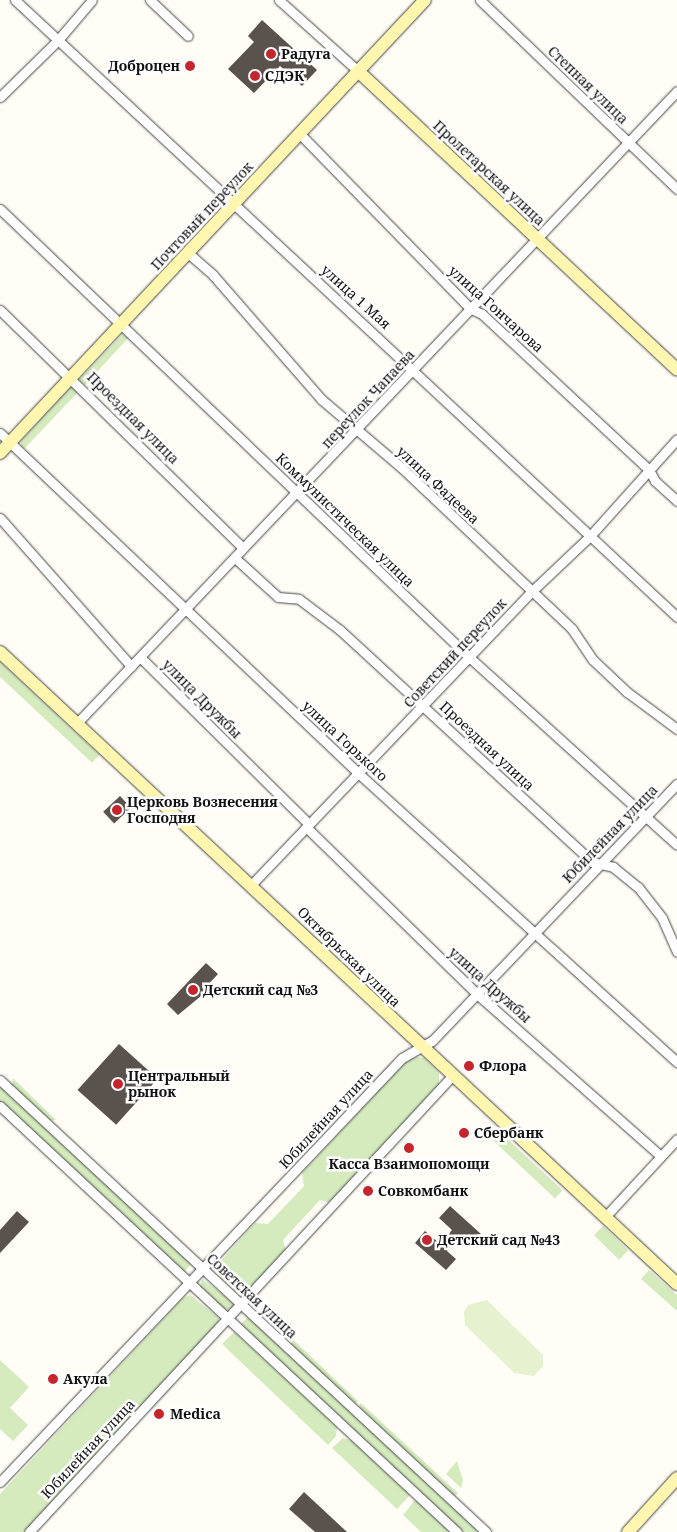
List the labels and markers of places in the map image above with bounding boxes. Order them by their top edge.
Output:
place label: Радуга [281,46,331,62]
marker: Радуга [265,48,277,60]
place label: Доброцен [108,58,180,74]
marker: Доброцен [184,60,196,72]
place label: СДЭК [265,68,304,84]
marker: СДЭК [249,70,261,82]
place label: Церковь Вознесения Господня [127,794,278,826]
marker: Церковь Вознесения Господня [111,804,123,816]
place label: Детский сад №3 [203,982,318,998]
marker: Детский сад №3 [187,984,199,996]
place label: Флора [479,1058,527,1074]
marker: Флора [463,1060,475,1072]
place label: Центральный рынок [128,1068,230,1100]
marker: Центральный рынок [112,1078,124,1090]
place label: Сбербанк [474,1125,544,1141]
marker: Сбербанк [458,1127,470,1139]
marker: Касса Взаимопомощи [403,1142,415,1154]
place label: Касса Взаимопомощи [328,1156,490,1172]
place label: Совкомбанк [378,1183,468,1199]
marker: Совкомбанк [362,1185,374,1197]
place label: Детский сад №43 [437,1232,560,1248]
marker: Детский сад №43 [421,1234,433,1246]
place label: Акула [63,1371,108,1387]
marker: Акула [47,1373,59,1385]
place label: Mеdica [170,1406,221,1422]
marker: Mеdica [152,1407,166,1421]

